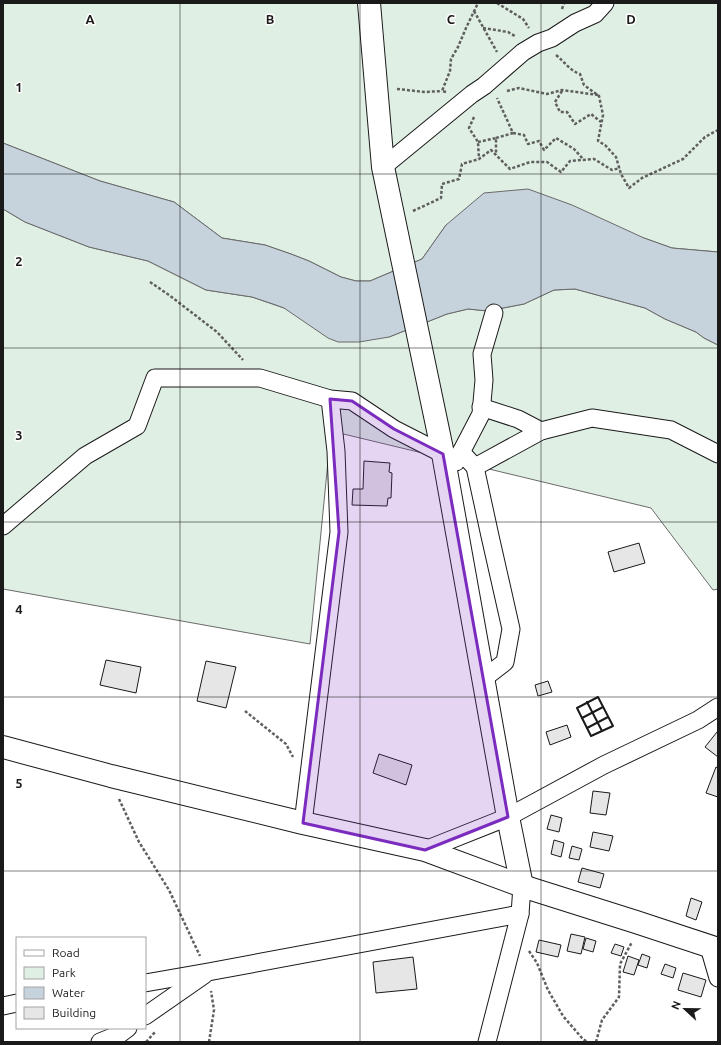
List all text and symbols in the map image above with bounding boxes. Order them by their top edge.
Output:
text: A [85,12,95,26]
text: B [266,12,275,26]
text: C [447,12,456,26]
text: D [626,12,636,26]
text: 1 [15,80,23,94]
text: 2 [15,254,23,268]
text: 3 [15,428,23,442]
text: 4 [15,602,23,616]
text: 5 [15,776,23,790]
legend [16,937,146,1029]
text: Road [52,946,80,959]
text: Park [52,966,76,979]
text: Water [52,986,85,999]
north arrow [665,989,705,1029]
text: N [669,999,683,1011]
text: Building [52,1006,96,1019]

